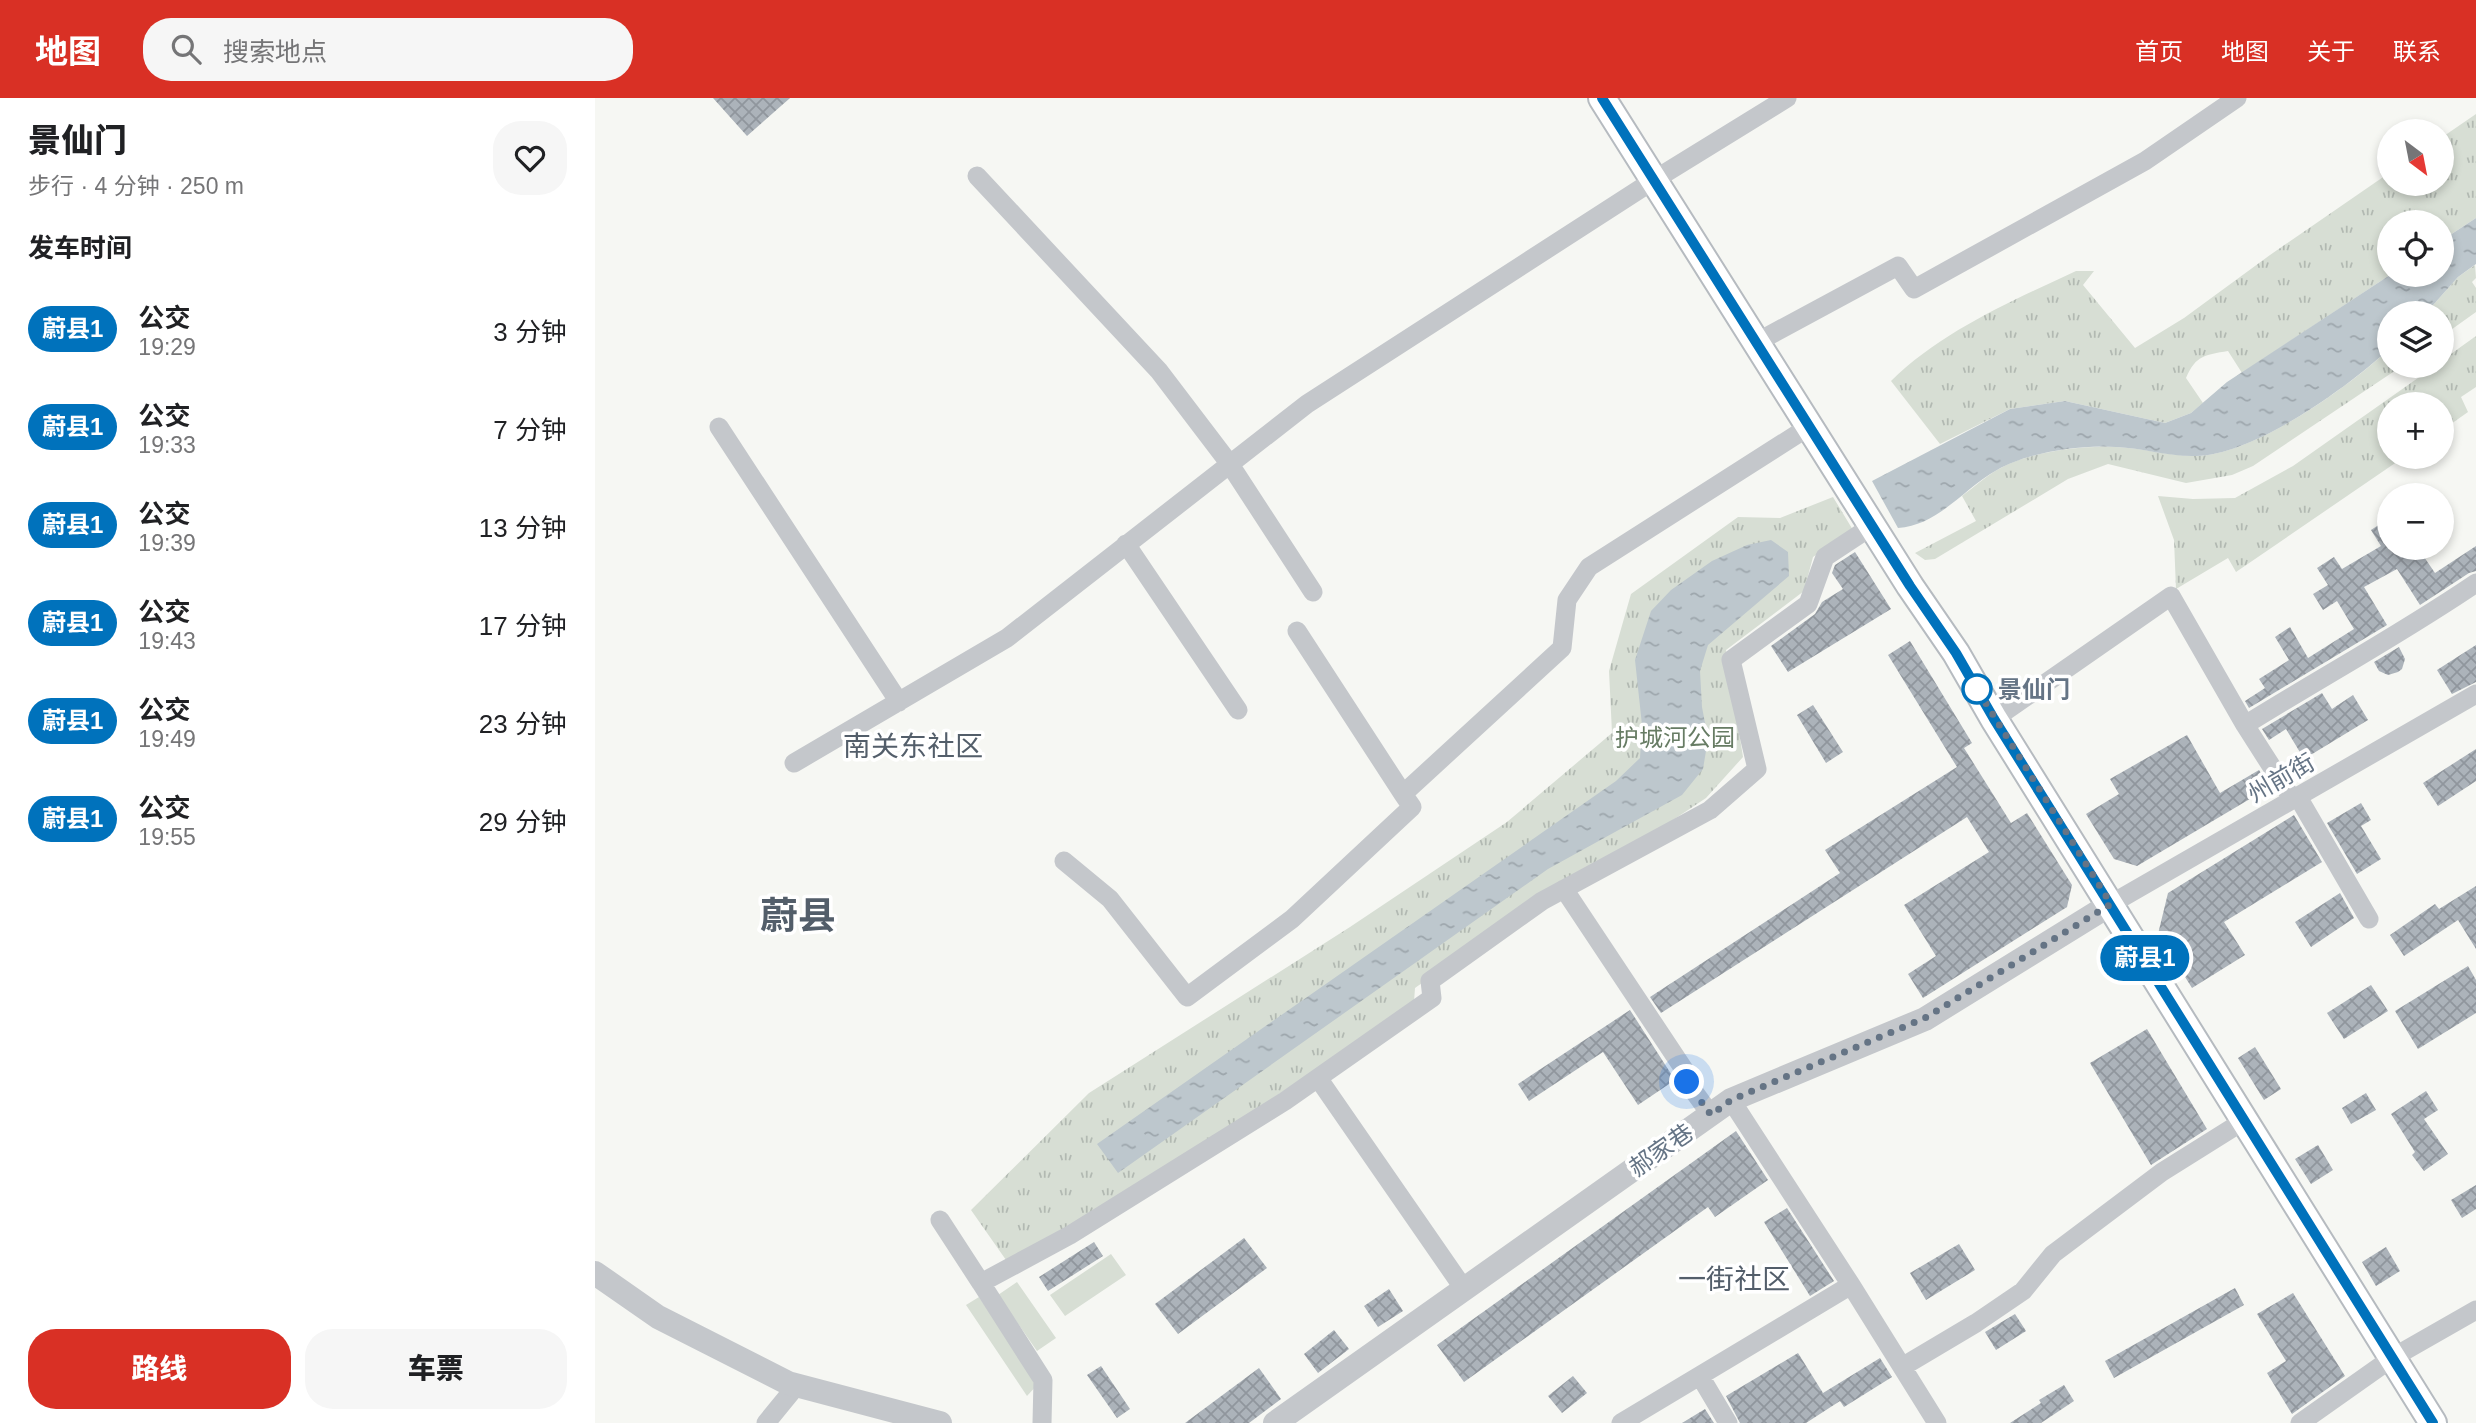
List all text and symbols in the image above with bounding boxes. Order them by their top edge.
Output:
search box [143,18,633,81]
icon: search [167,30,205,68]
text: 地图 [35,33,101,70]
text: 搜索地点 [223,37,327,67]
text: 首页 [2135,38,2183,65]
text: 地图 [2221,38,2269,65]
text: 关于 [2307,38,2355,65]
text: 联系 [2393,38,2441,65]
north arrow [2377,119,2453,196]
map controls [2377,119,2454,560]
button: heart [493,121,567,195]
text: 景仙门 [28,122,127,159]
text: 步行 · 4 分钟 · 250 m [28,173,244,199]
button: locate [2377,210,2454,287]
text: 发车时间 [28,233,132,263]
button: layers [2377,301,2454,378]
text: 公交 [138,303,190,333]
text: 蔚县1 [42,315,103,342]
text: 3 分钟 [493,317,567,347]
text: 19:29 [138,334,196,360]
button: + [2377,392,2454,469]
text: 公交 [138,401,190,431]
text: 蔚县1 [42,413,103,440]
text: 7 分钟 [493,415,567,445]
text: 19:33 [138,432,196,458]
button: − [2377,483,2454,560]
text: 公交 [138,499,190,529]
text: 蔚县1 [42,511,103,538]
text: 13 分钟 [479,513,567,543]
text: 19:39 [138,530,196,556]
text: 公交 [138,597,190,627]
text: 蔚县1 [42,609,103,636]
text: 17 分钟 [479,611,567,641]
text: 19:43 [138,628,196,654]
marker: 景仙门 [1962,674,1992,704]
place label: 景仙门 [1998,676,2070,703]
text: 公交 [138,695,190,725]
text: 蔚县1 [42,707,103,734]
text: 23 分钟 [479,709,567,739]
park label: 护城河公园 [1615,724,1735,751]
text: 19:49 [138,726,196,752]
district label: 南关东社区 [843,731,983,762]
street label: 州前街 [2243,748,2319,808]
text: 公交 [138,793,190,823]
text: 蔚县1 [42,805,103,832]
text: 29 分钟 [479,807,567,837]
text: 19:55 [138,824,196,850]
district label: 蔚县 [760,895,836,937]
line badge: 蔚县1 [2105,935,2185,981]
text: 蔚县1 [2114,944,2176,971]
your location [1669,1064,1704,1099]
street label: 郝家巷 [1624,1118,1698,1182]
district label: 一街社区 [1678,1264,1790,1295]
button: 路线 [28,1329,291,1409]
button: 车票 [305,1329,567,1409]

